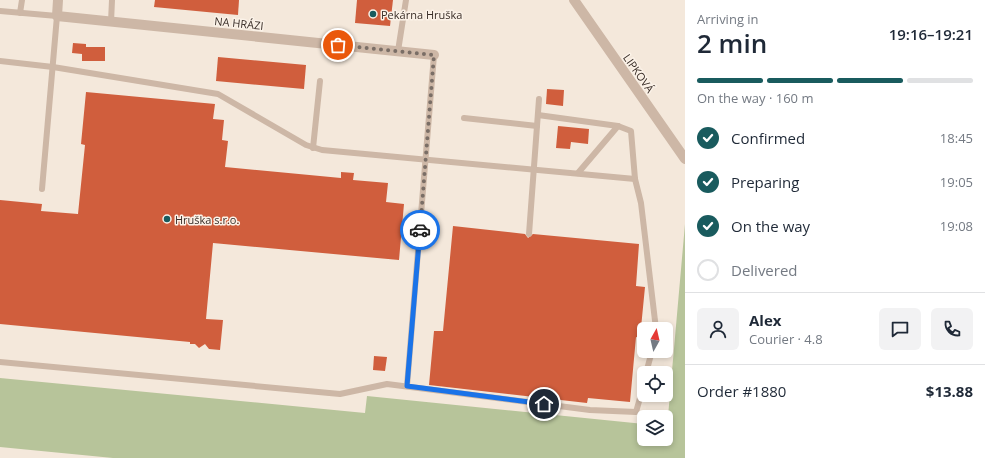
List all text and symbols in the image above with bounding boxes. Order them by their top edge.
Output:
place label: Pekárna Hruška [381,7,462,22]
marker: Pekárna Hruška [368,9,378,19]
text: Arriving in [697,10,759,28]
street label: NA HRÁZI [214,13,264,33]
text: 19:16–19:21 [889,24,973,44]
text: 2 min [697,25,767,61]
pin [321,28,355,62]
icon: bag [327,34,349,56]
street label: LIPKOVÁ [620,51,658,95]
text: On the way · 160 m [697,89,813,107]
icon: check [697,127,719,149]
text: Confirmed [731,128,805,148]
text: 18:45 [940,129,973,147]
icon: check [697,171,719,193]
text: Preparing [731,172,799,192]
text: 19:05 [940,173,973,191]
courier [400,210,440,250]
place label: Hruška s.r.o. [175,212,239,227]
marker: Hruška s.r.o. [162,214,172,224]
icon: check [697,215,719,237]
text: On the way [731,216,810,236]
text: 19:08 [940,217,973,235]
icon: car [409,219,431,241]
text: Delivered [731,260,798,280]
button: person [697,308,739,350]
button: chat [879,308,921,350]
button: phone [931,308,973,350]
text: Alex [749,310,781,330]
north arrow [637,322,673,358]
map controls [637,322,673,446]
text: Courier · 4.8 [749,330,823,348]
button: locate [637,366,673,402]
text: Order #1880 [697,381,786,401]
text: $13.88 [926,381,973,401]
pin [527,387,561,421]
icon: home [533,393,555,415]
button: layers [637,410,673,446]

